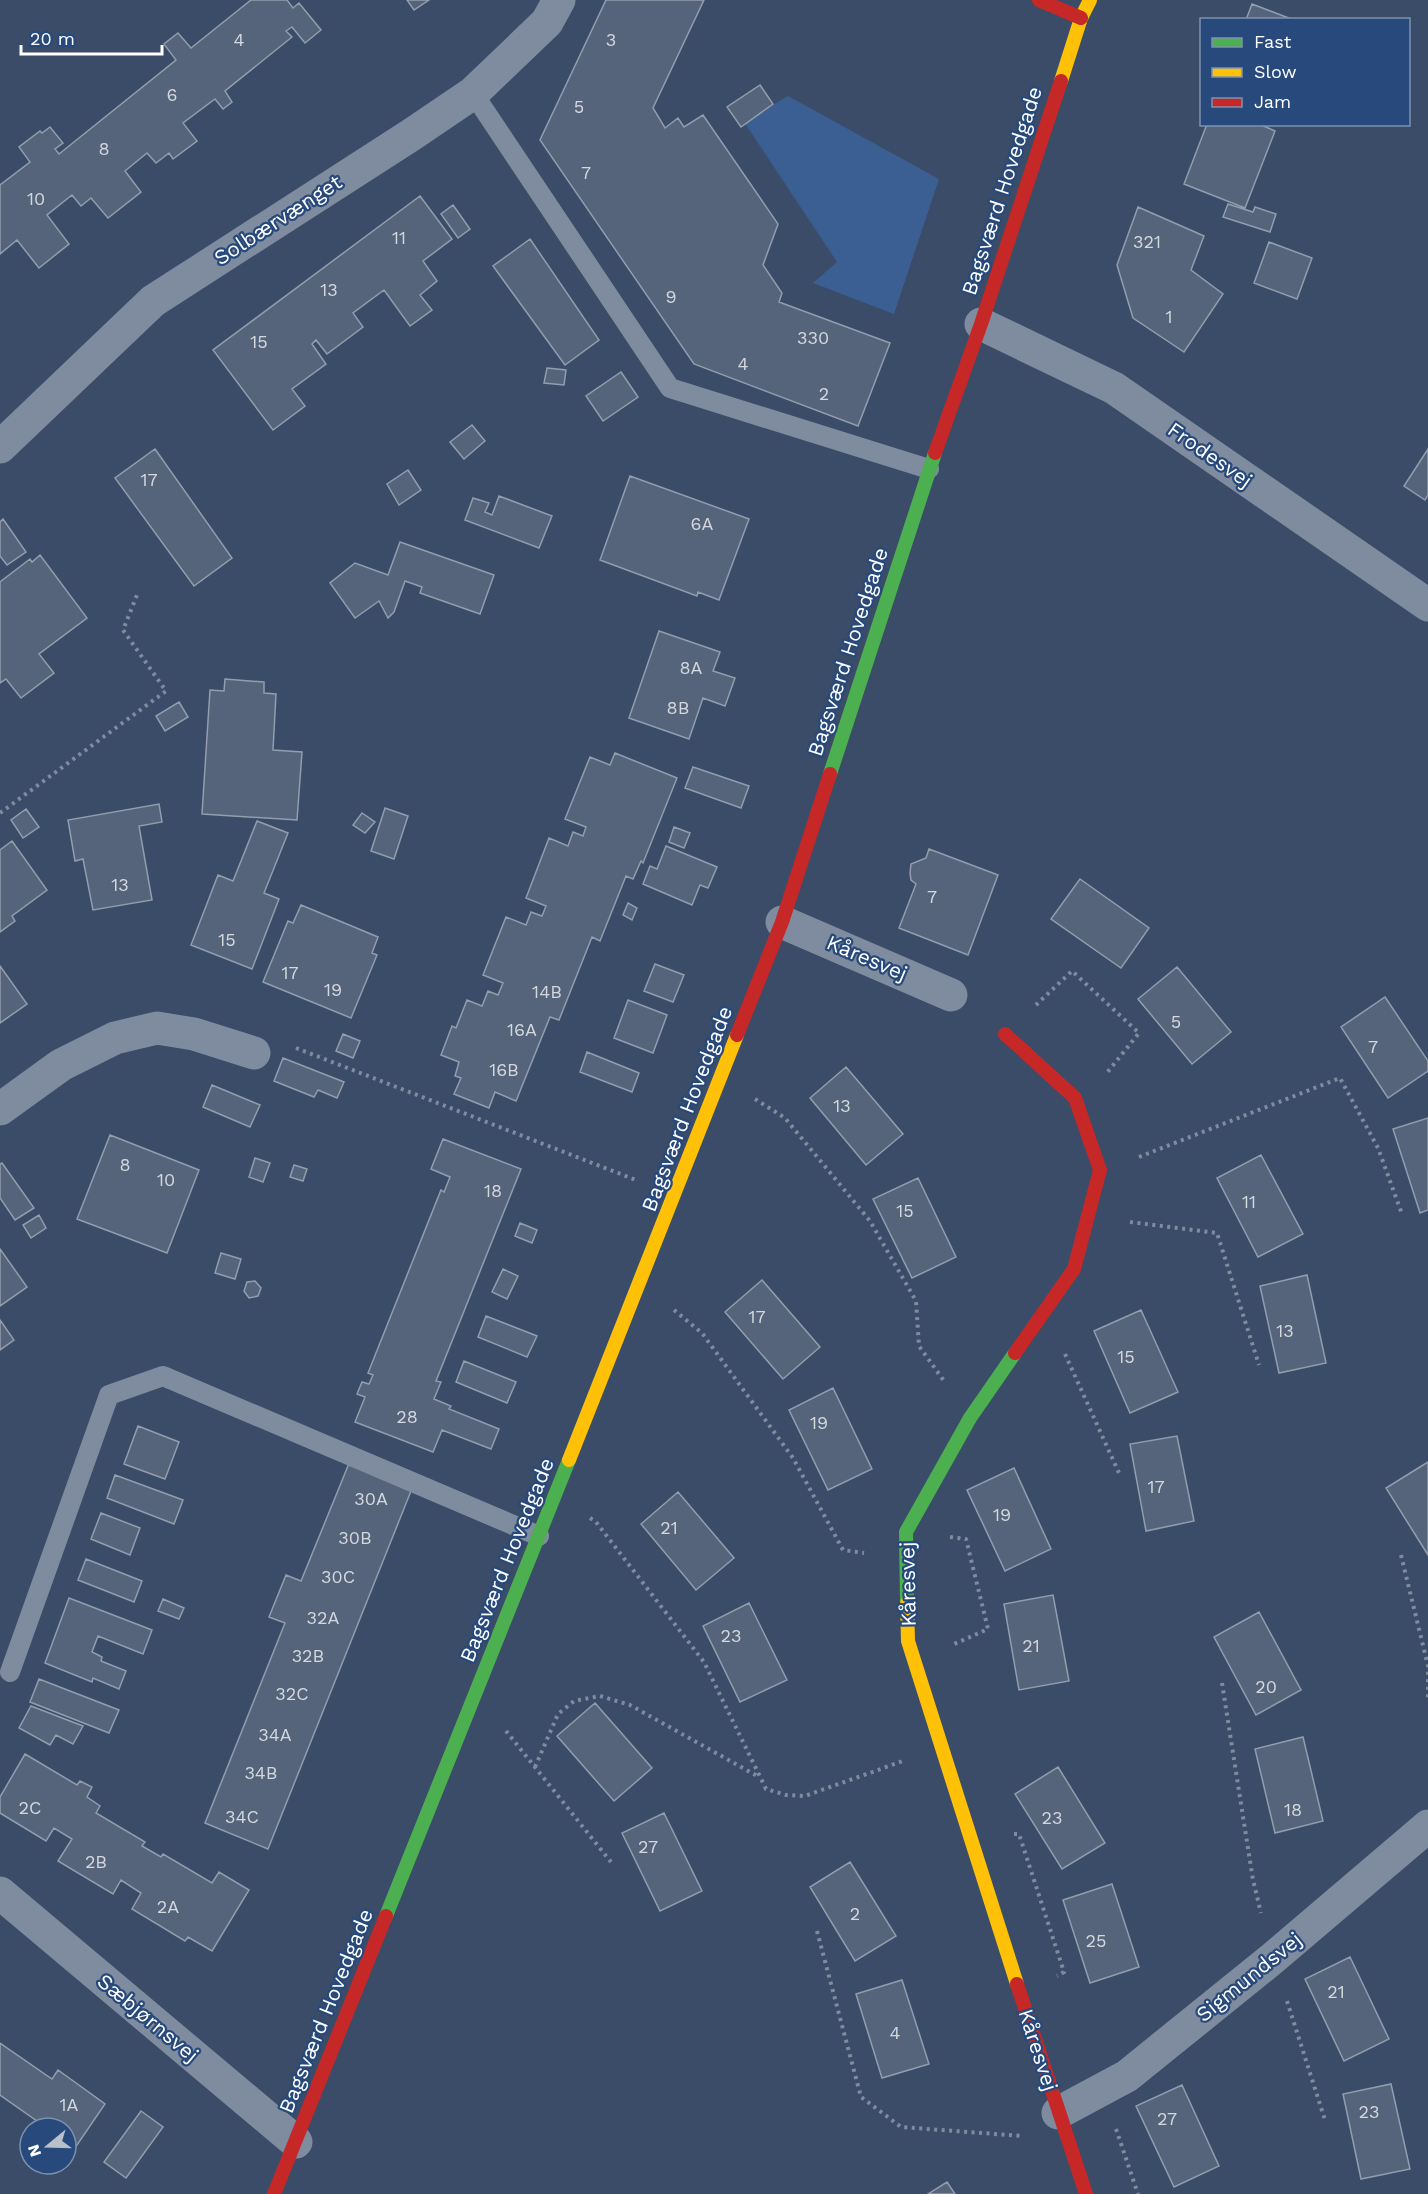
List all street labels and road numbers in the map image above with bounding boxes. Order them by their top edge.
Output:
street label: Bagsværd Hovedgade [956,83,1047,298]
street label: Solbærvænget [209,169,346,270]
street label: Frodesvej [1163,416,1257,493]
street label: Bagsværd Hovedgade [802,544,893,759]
street label: Kåresvej [823,929,911,986]
street label: Bagsværd Hovedgade [636,1003,737,1215]
street label: Bagsværd Hovedgade [454,1454,559,1666]
street label: Kåresvej [894,1541,921,1627]
street label: Bagsværd Hovedgade [273,1905,378,2117]
street label: Sigmundsvej [1191,1926,1307,2027]
street label: Sæbjørnsvej [93,1968,204,2067]
street label: Kåresvej [1013,2005,1064,2094]

